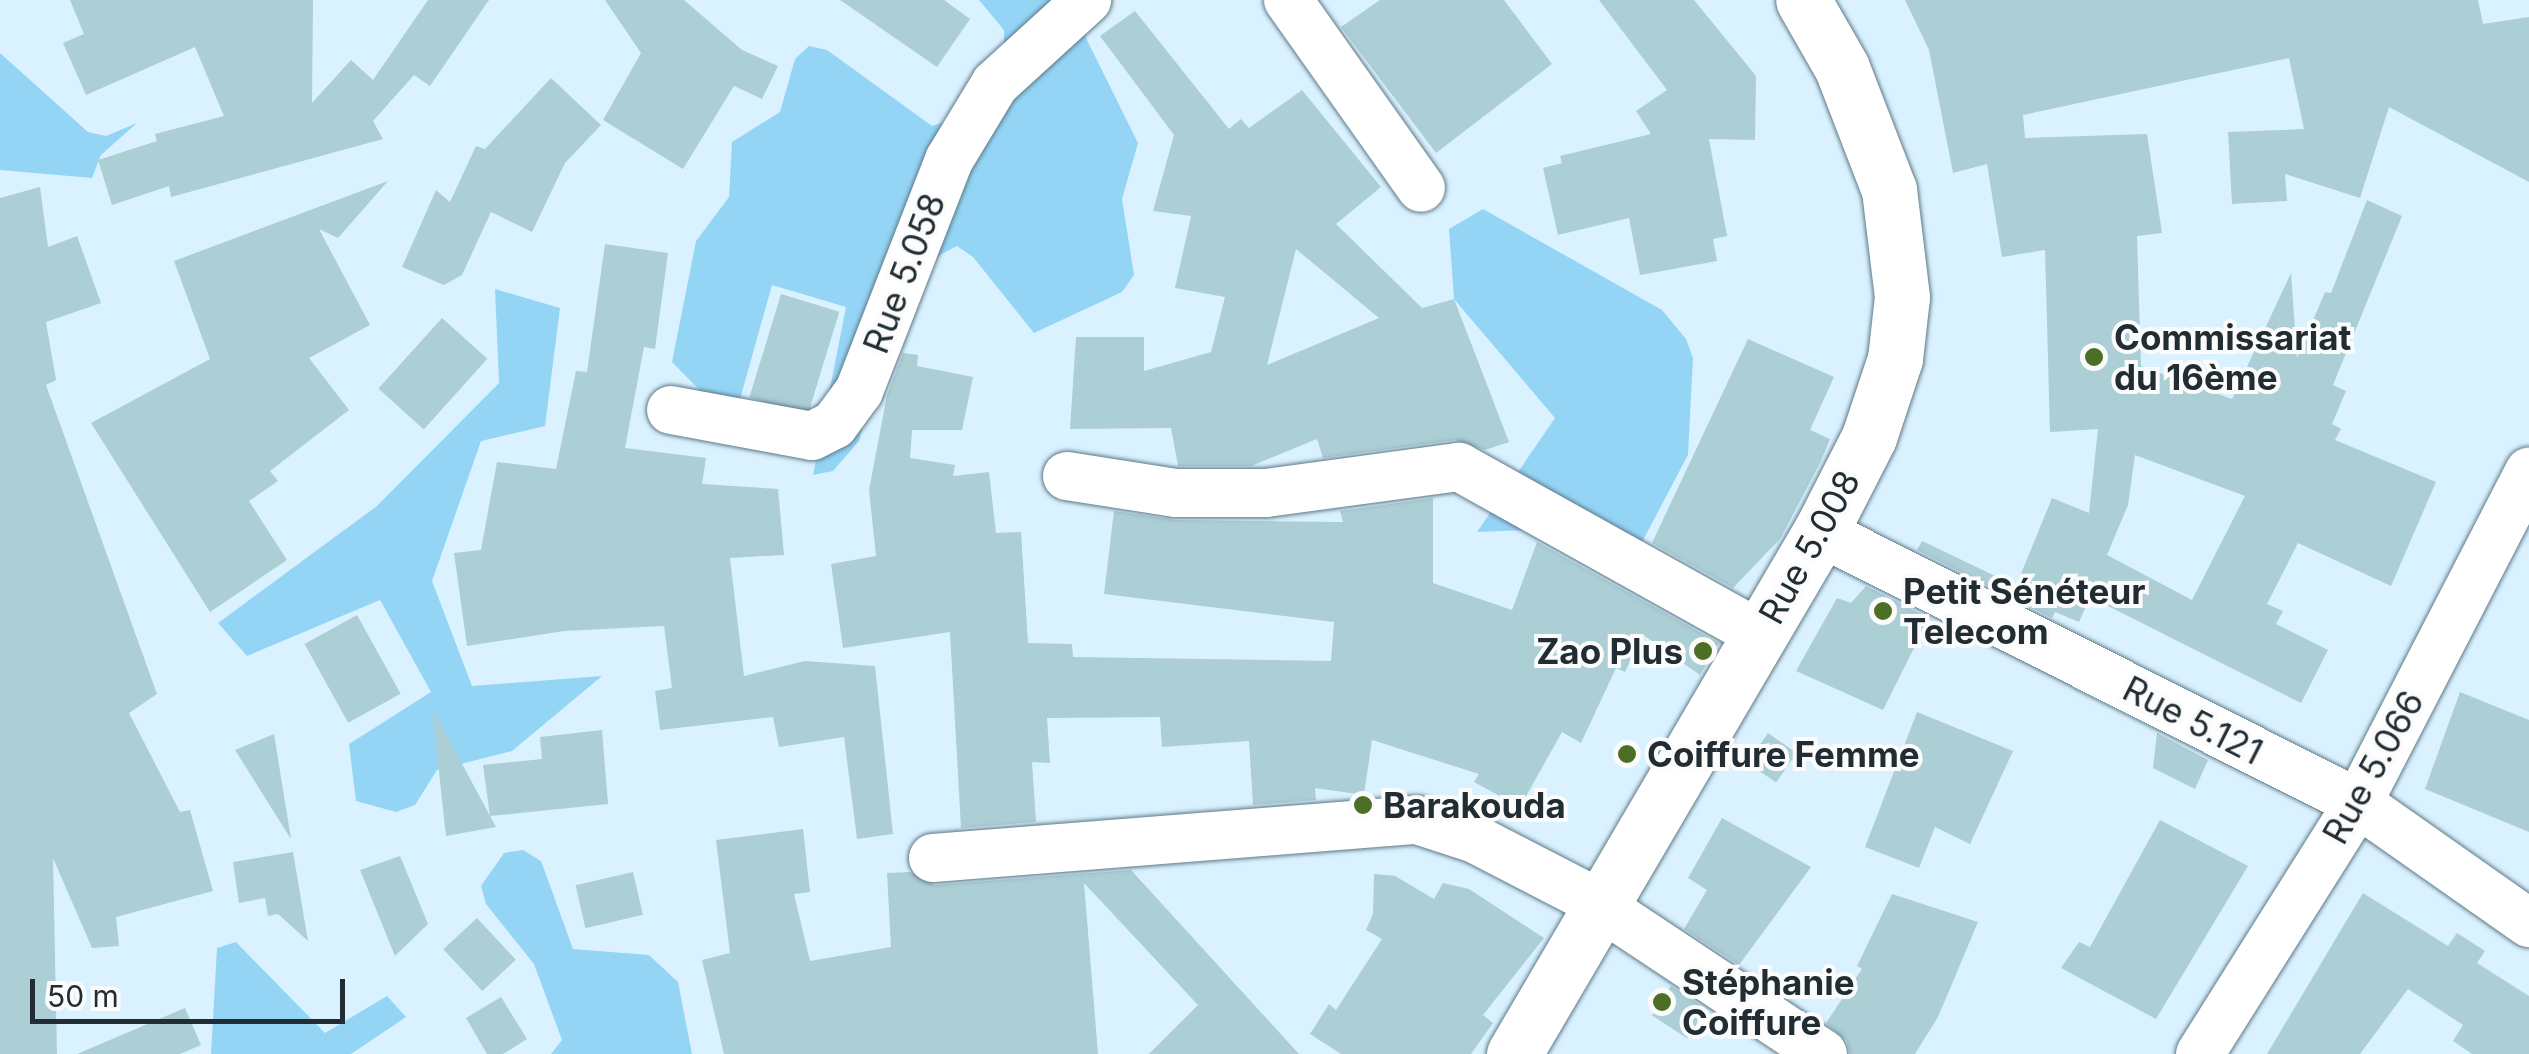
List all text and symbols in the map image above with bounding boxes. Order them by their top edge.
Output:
street label: Rue 5.058 [854,187,954,359]
place label: Commissariat du 16ème [2114,316,2351,398]
marker: Commissariat du 16ème [2083,346,2105,368]
street label: Rue 5.008 [1750,463,1868,631]
place label: Petit Sénéteur Telecom [1903,570,2145,652]
marker: Petit Sénéteur Telecom [1872,600,1894,622]
place label: Zao Plus [1536,630,1683,672]
marker: Zao Plus [1692,640,1714,662]
street label: Rue 5.121 [2116,667,2270,773]
street label: Rue 5.066 [2314,683,2432,851]
place label: Coiffure Femme [1647,733,1920,775]
marker: Coiffure Femme [1616,743,1638,765]
place label: Barakouda [1383,784,1566,826]
marker: Barakouda [1352,794,1374,816]
scale bar [35,959,350,1021]
place label: Stéphanie Coiffure [1682,961,1855,1043]
text: 50 m [47,978,119,1014]
marker: Stéphanie Coiffure [1651,991,1673,1013]

